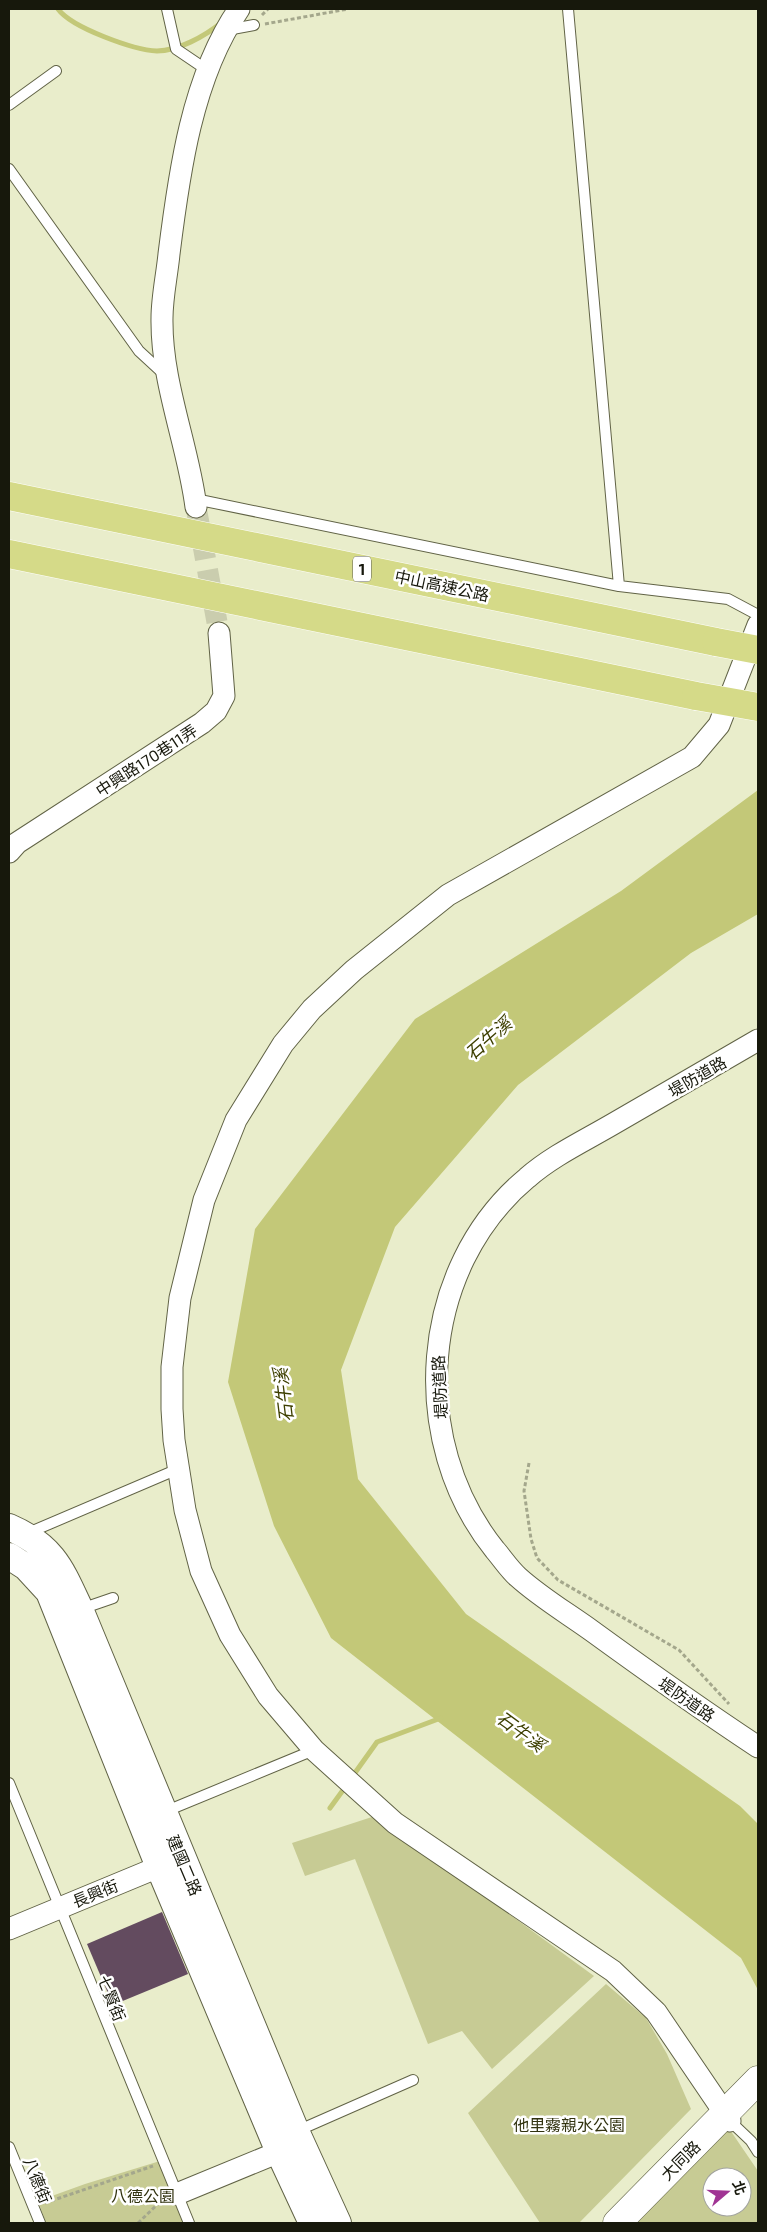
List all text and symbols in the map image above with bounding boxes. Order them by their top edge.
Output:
road number: 1 [353,556,371,582]
street label: 中山高速公路 [393,566,491,604]
street label: 中興路170巷11弄 [92,720,200,800]
water label: 石牛溪 [460,1010,518,1064]
street label: 堤防道路 [665,1052,729,1100]
street label: 堤防道路 [428,1355,450,1419]
water label: 石牛溪 [268,1364,297,1423]
street label: 堤防道路 [655,1673,719,1725]
water label: 石牛溪 [493,1706,552,1758]
street label: 建國二路 [164,1832,206,1898]
street label: 長興街 [69,1875,121,1911]
street label: 七賢街 [94,1972,130,2024]
park label: 他里霧親水公園 [513,2115,625,2134]
street label: 大同路 [656,2136,704,2184]
street label: 八德街 [20,2154,56,2206]
north arrow [702,2167,752,2217]
text: 北 [729,2178,750,2197]
park label: 八德公園 [111,2186,175,2205]

